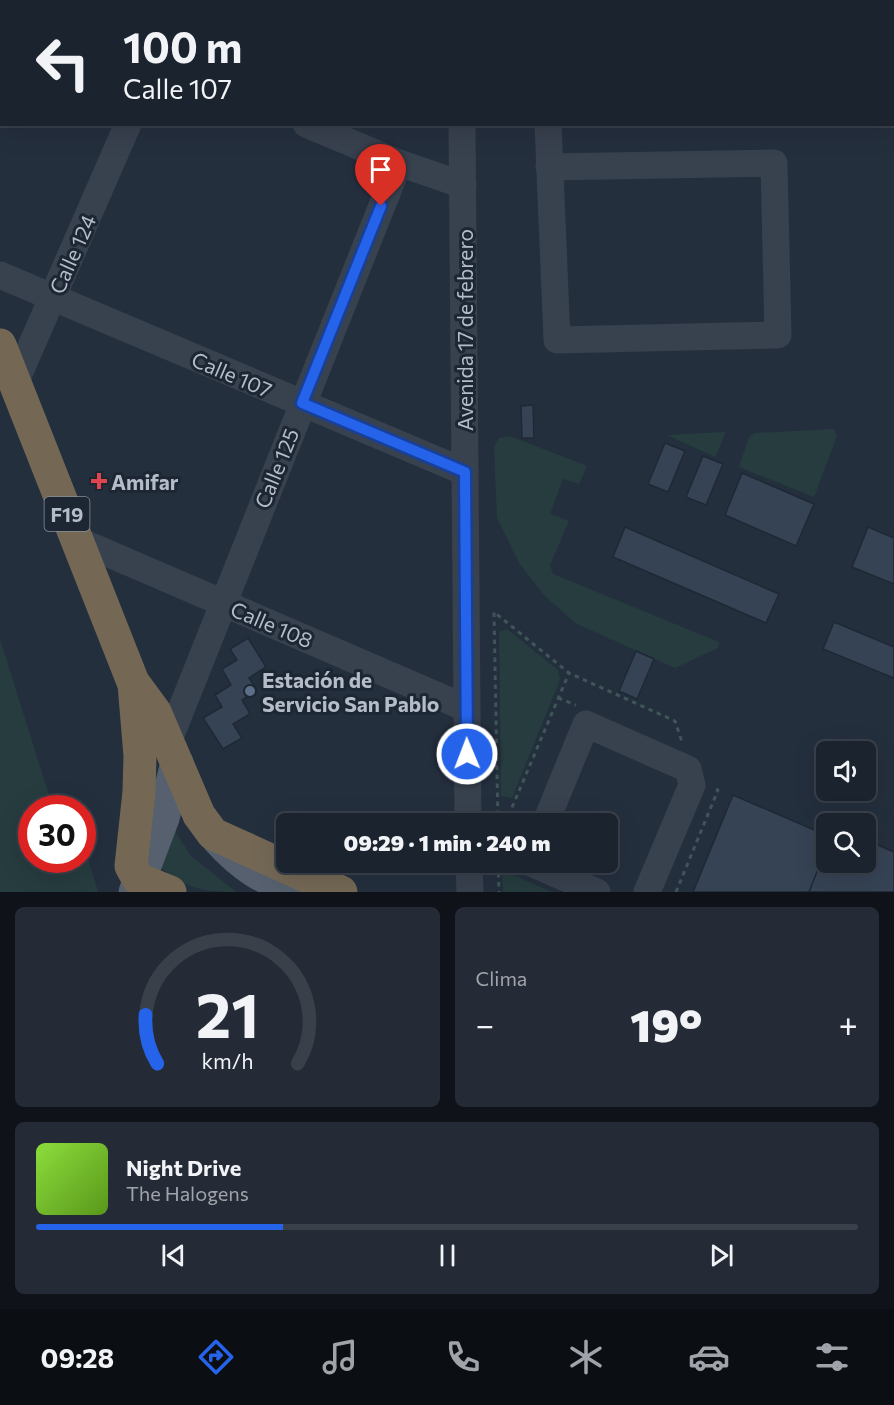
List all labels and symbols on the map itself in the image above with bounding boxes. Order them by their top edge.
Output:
pin [355,144,406,206]
street label: Calle 124 [43,210,101,297]
street label: Avenida 17 de febrero [452,229,477,431]
street label: Calle 107 [188,346,276,402]
street label: Calle 125 [249,424,303,512]
place label: Amifar [111,469,179,494]
marker: Amifar [92,474,106,488]
road number: F19 [44,497,90,531]
street label: Calle 108 [227,596,317,652]
place label: Estación de Servicio San Pablo [262,667,439,716]
marker: Estación de Servicio San Pablo [243,684,257,698]
position arrow [435,722,499,786]
speed limit sign: 30 [18,795,96,873]

